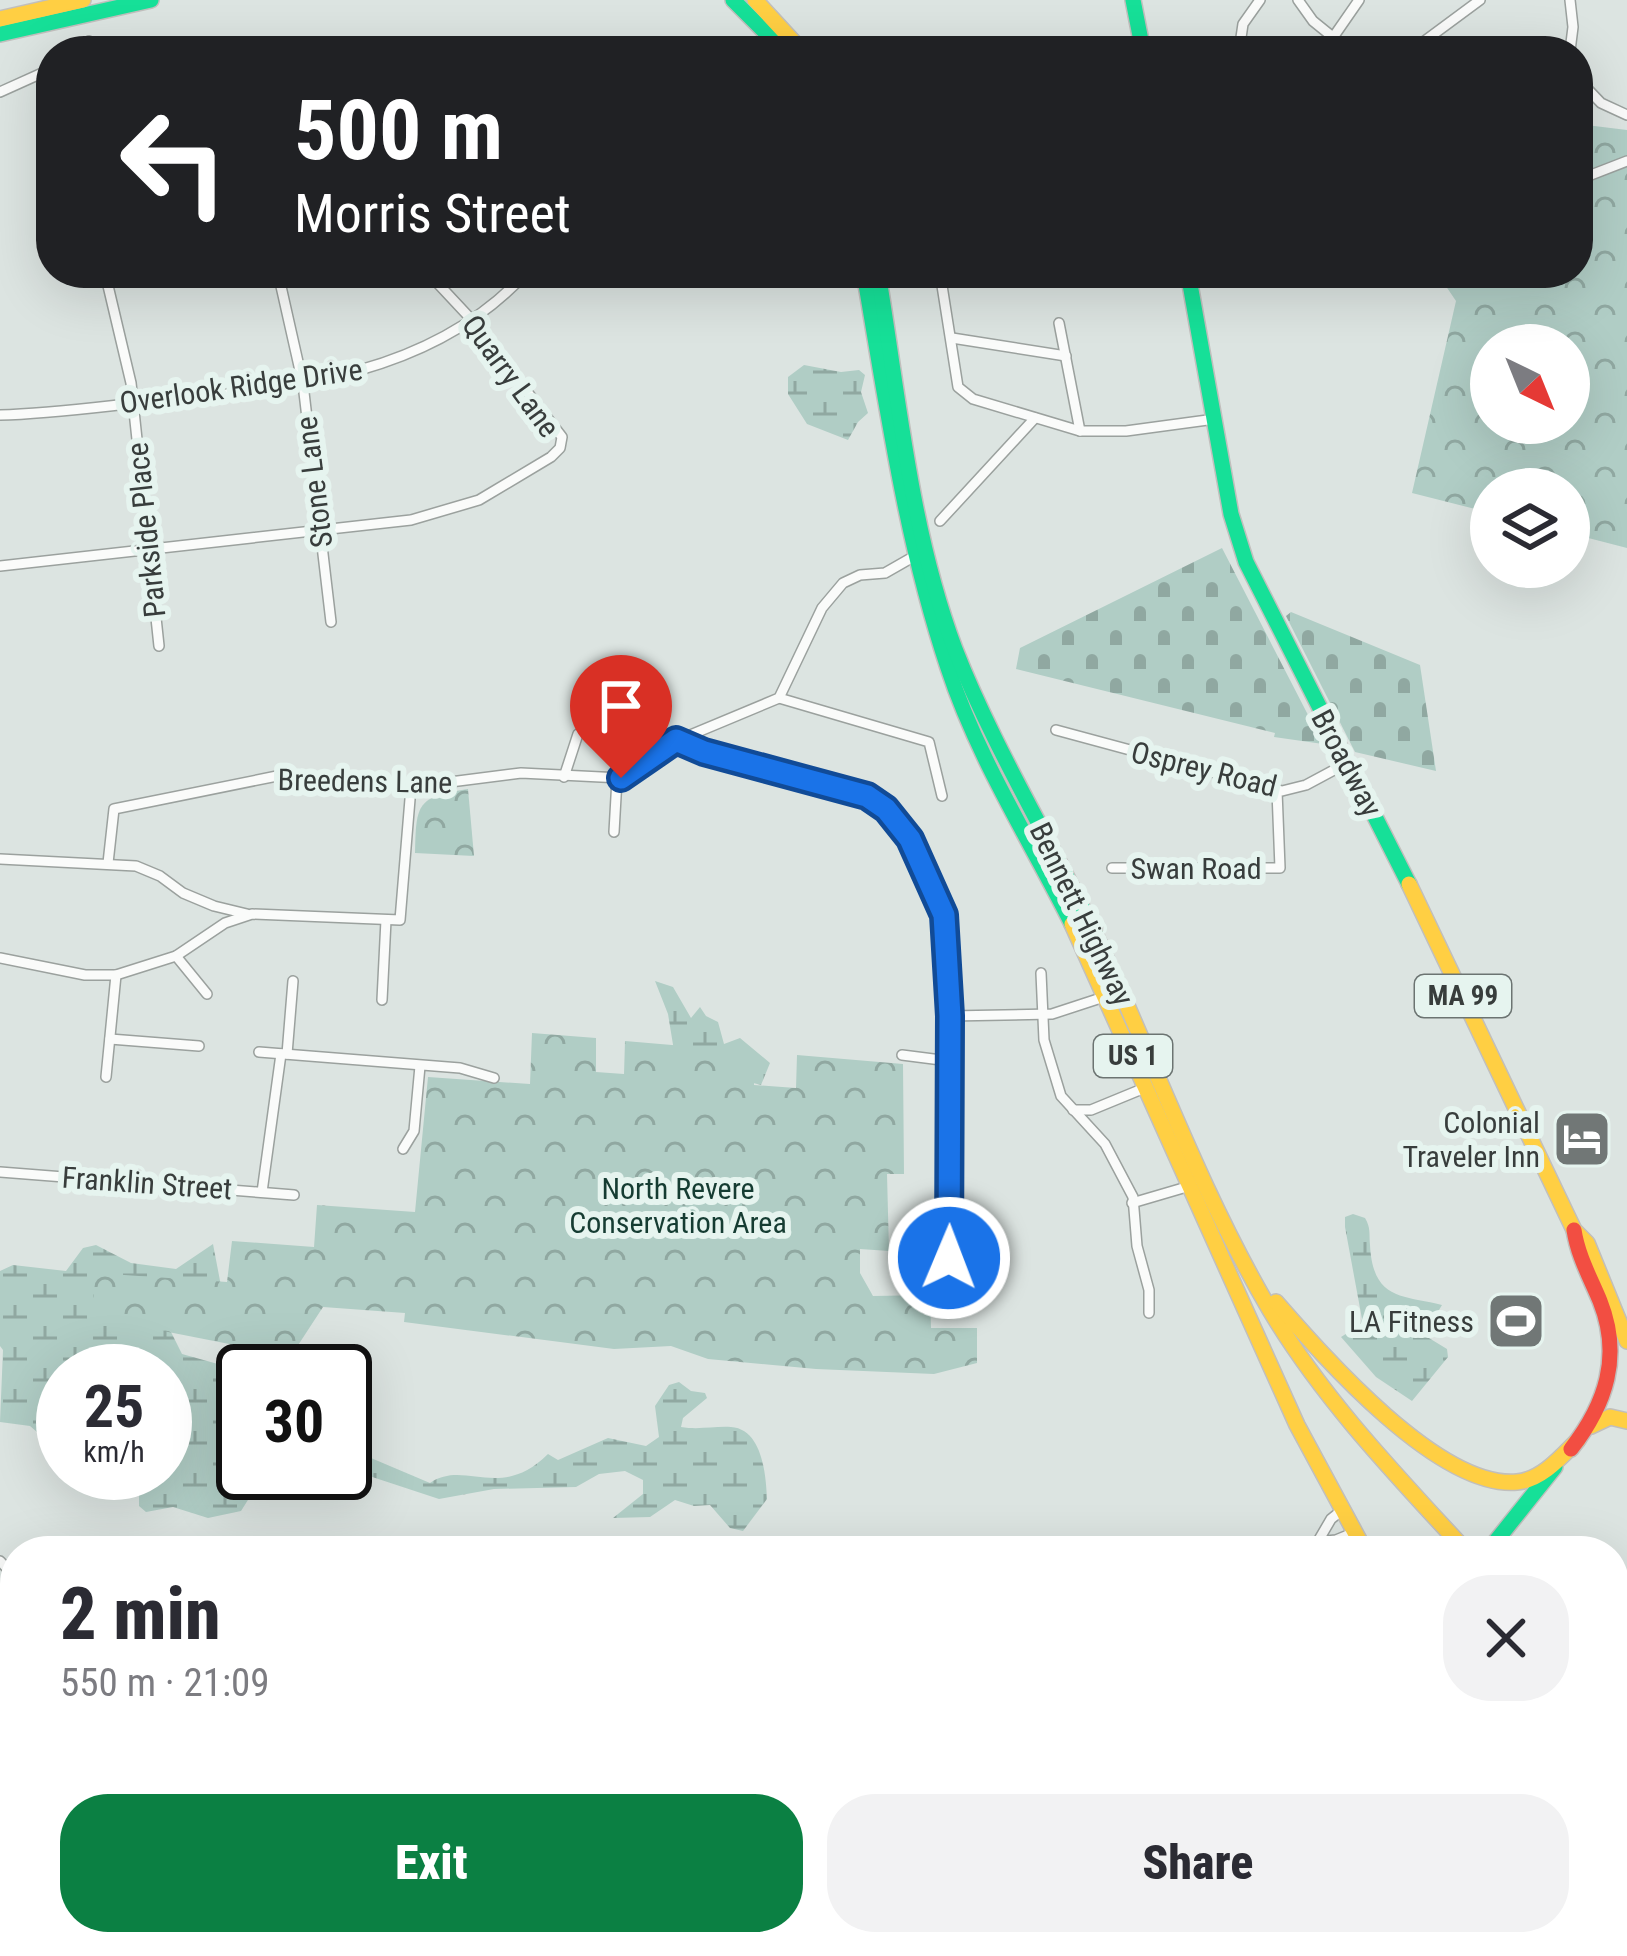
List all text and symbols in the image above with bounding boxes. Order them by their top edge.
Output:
text: 500 m [294,81,503,180]
icon: left [96,84,252,240]
text: Morris Street [294,182,571,245]
street label: Quarry Lane [455,308,567,444]
north arrow [1470,324,1590,444]
map controls [1470,324,1590,588]
street label: Overlook Ridge Drive [117,352,365,420]
street label: Stone Lane [289,414,339,550]
street label: Parkside Place [119,441,173,619]
button: layers [1470,468,1590,588]
pin [570,655,672,778]
icon: arrive [588,673,654,739]
street label: Broadway [1304,704,1390,822]
street label: Osprey Road [1128,734,1280,804]
street label: Breedens Lane [277,762,453,800]
street label: Bennett Highway [1023,817,1141,1011]
street label: Swan Road [1130,851,1262,886]
road number: MA 99 [1415,975,1511,1017]
road number: US 1 [1094,1035,1172,1077]
place label: Colonial Traveler Inn [1403,1105,1540,1174]
hotel icon: Colonial Traveler Inn [1551,1108,1613,1170]
street label: Franklin Street [61,1160,233,1206]
park label: North Revere Conservation Area [569,1171,787,1240]
position arrow [886,1195,1012,1321]
sports icon: LA Fitness [1485,1290,1547,1352]
place label: LA Fitness [1349,1304,1474,1339]
speed limit sign: 30 [216,1344,372,1500]
text: 25 [84,1371,144,1442]
text: km/h [83,1434,145,1469]
text: 2 min [60,1572,221,1657]
button: close [1443,1575,1569,1701]
text: 550 m · 21:09 [60,1660,270,1706]
button: Exit [60,1794,803,1932]
button: Share [827,1794,1569,1932]

